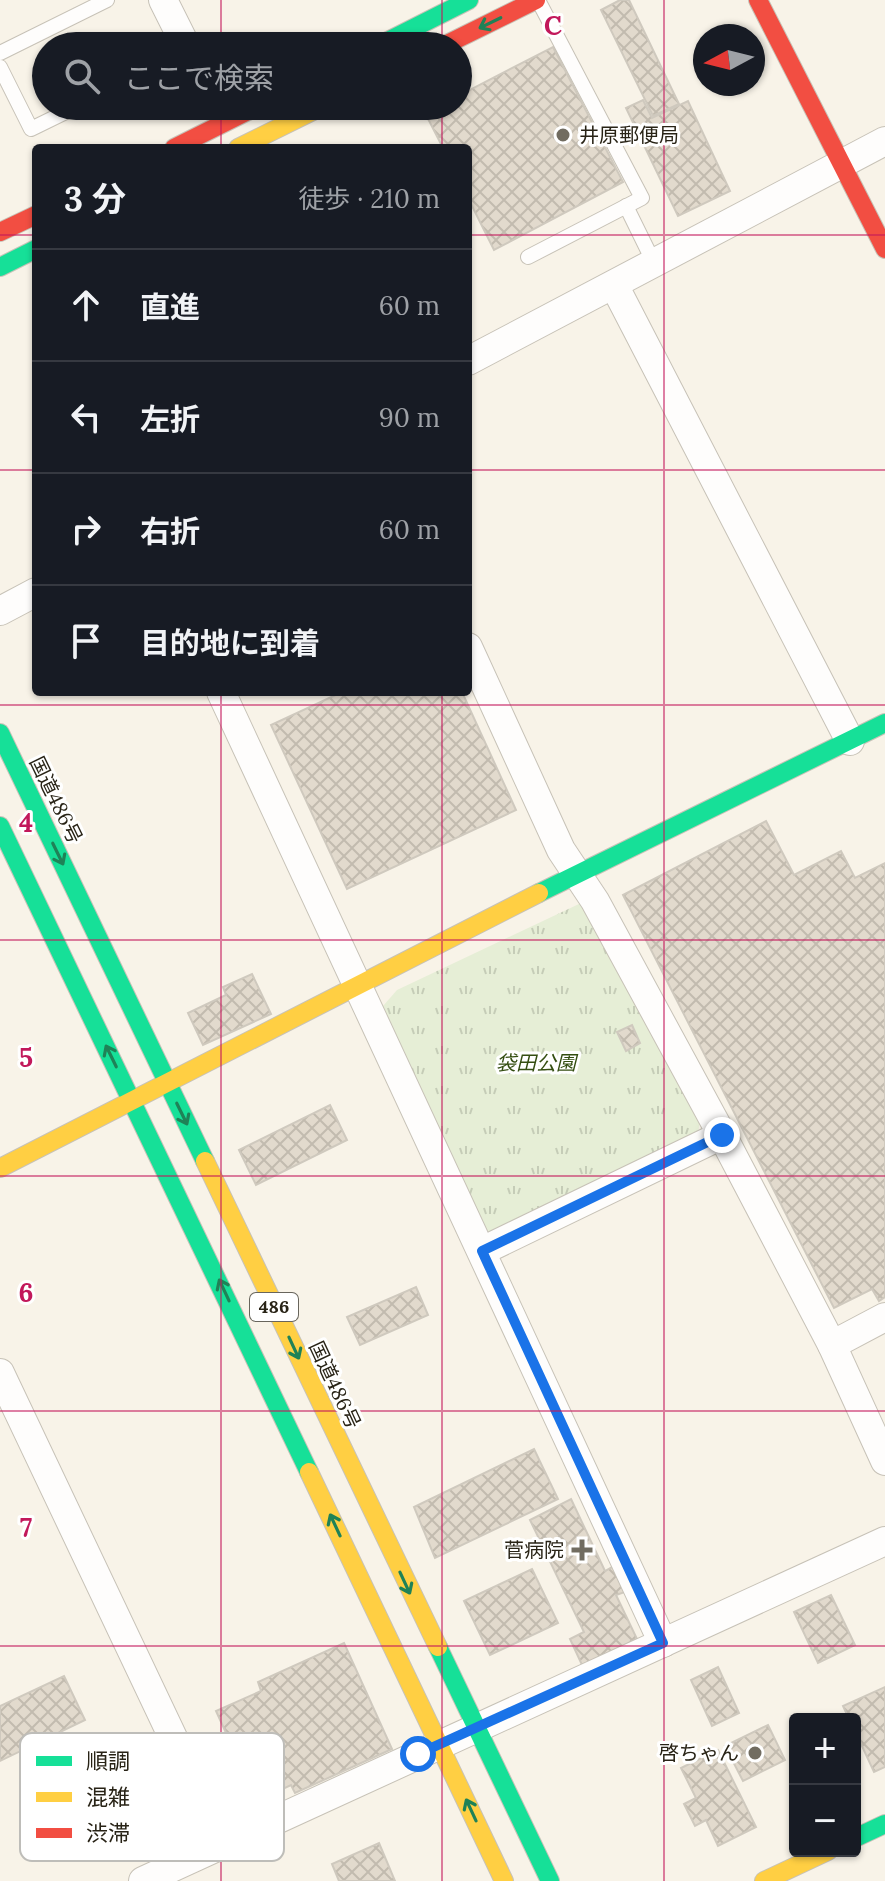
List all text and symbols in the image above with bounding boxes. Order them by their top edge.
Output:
text: C [544,9,562,42]
one-way arrow [478,16,502,31]
north arrow [693,24,765,96]
search box [32,32,472,120]
icon: search [60,54,104,98]
text: ここで検索 [124,59,274,97]
place label: 井原郵便局 [579,122,679,147]
marker: 井原郵便局 [554,126,572,144]
text: 3 分 [64,177,126,220]
text: 徒歩 · 210 m [298,182,440,215]
icon: ahead [64,283,108,327]
text: 直進 [140,288,200,326]
text: 60 m [379,289,440,322]
icon: left [64,395,108,439]
text: 左折 [140,400,200,438]
text: 90 m [379,401,440,434]
icon: right [64,507,108,551]
text: 右折 [140,512,200,550]
text: 60 m [379,513,440,546]
icon: arrive [64,619,108,663]
text: 目的地に到着 [140,624,320,662]
street label: 国道486号 [25,753,87,847]
one-way arrow [51,841,66,865]
text: 5 [19,1041,33,1074]
one-way arrow [103,1044,118,1068]
park label: 袋田公園 [496,1050,579,1075]
one-way arrow [175,1101,190,1125]
route end [704,1117,740,1153]
text: 6 [19,1276,33,1309]
one-way arrow [216,1278,231,1302]
road number: 486 [250,1293,298,1321]
one-way arrow [287,1336,302,1360]
street label: 国道486号 [304,1337,367,1433]
text: 7 [20,1511,32,1544]
one-way arrow [327,1513,342,1537]
place label: 菅病院 [504,1537,564,1562]
marker: 菅病院 [571,1539,593,1561]
one-way arrow [398,1571,413,1595]
map controls [789,1713,861,1857]
button: + [789,1713,861,1785]
legend [20,1733,284,1861]
route start [400,1736,436,1772]
place label: 啓ちゃん [659,1740,739,1765]
marker: 啓ちゃん [746,1744,764,1762]
text: 順調 [86,1747,130,1775]
text: 混雑 [86,1783,130,1811]
button: − [789,1785,861,1857]
one-way arrow [463,1799,478,1823]
text: 渋滞 [86,1819,130,1847]

